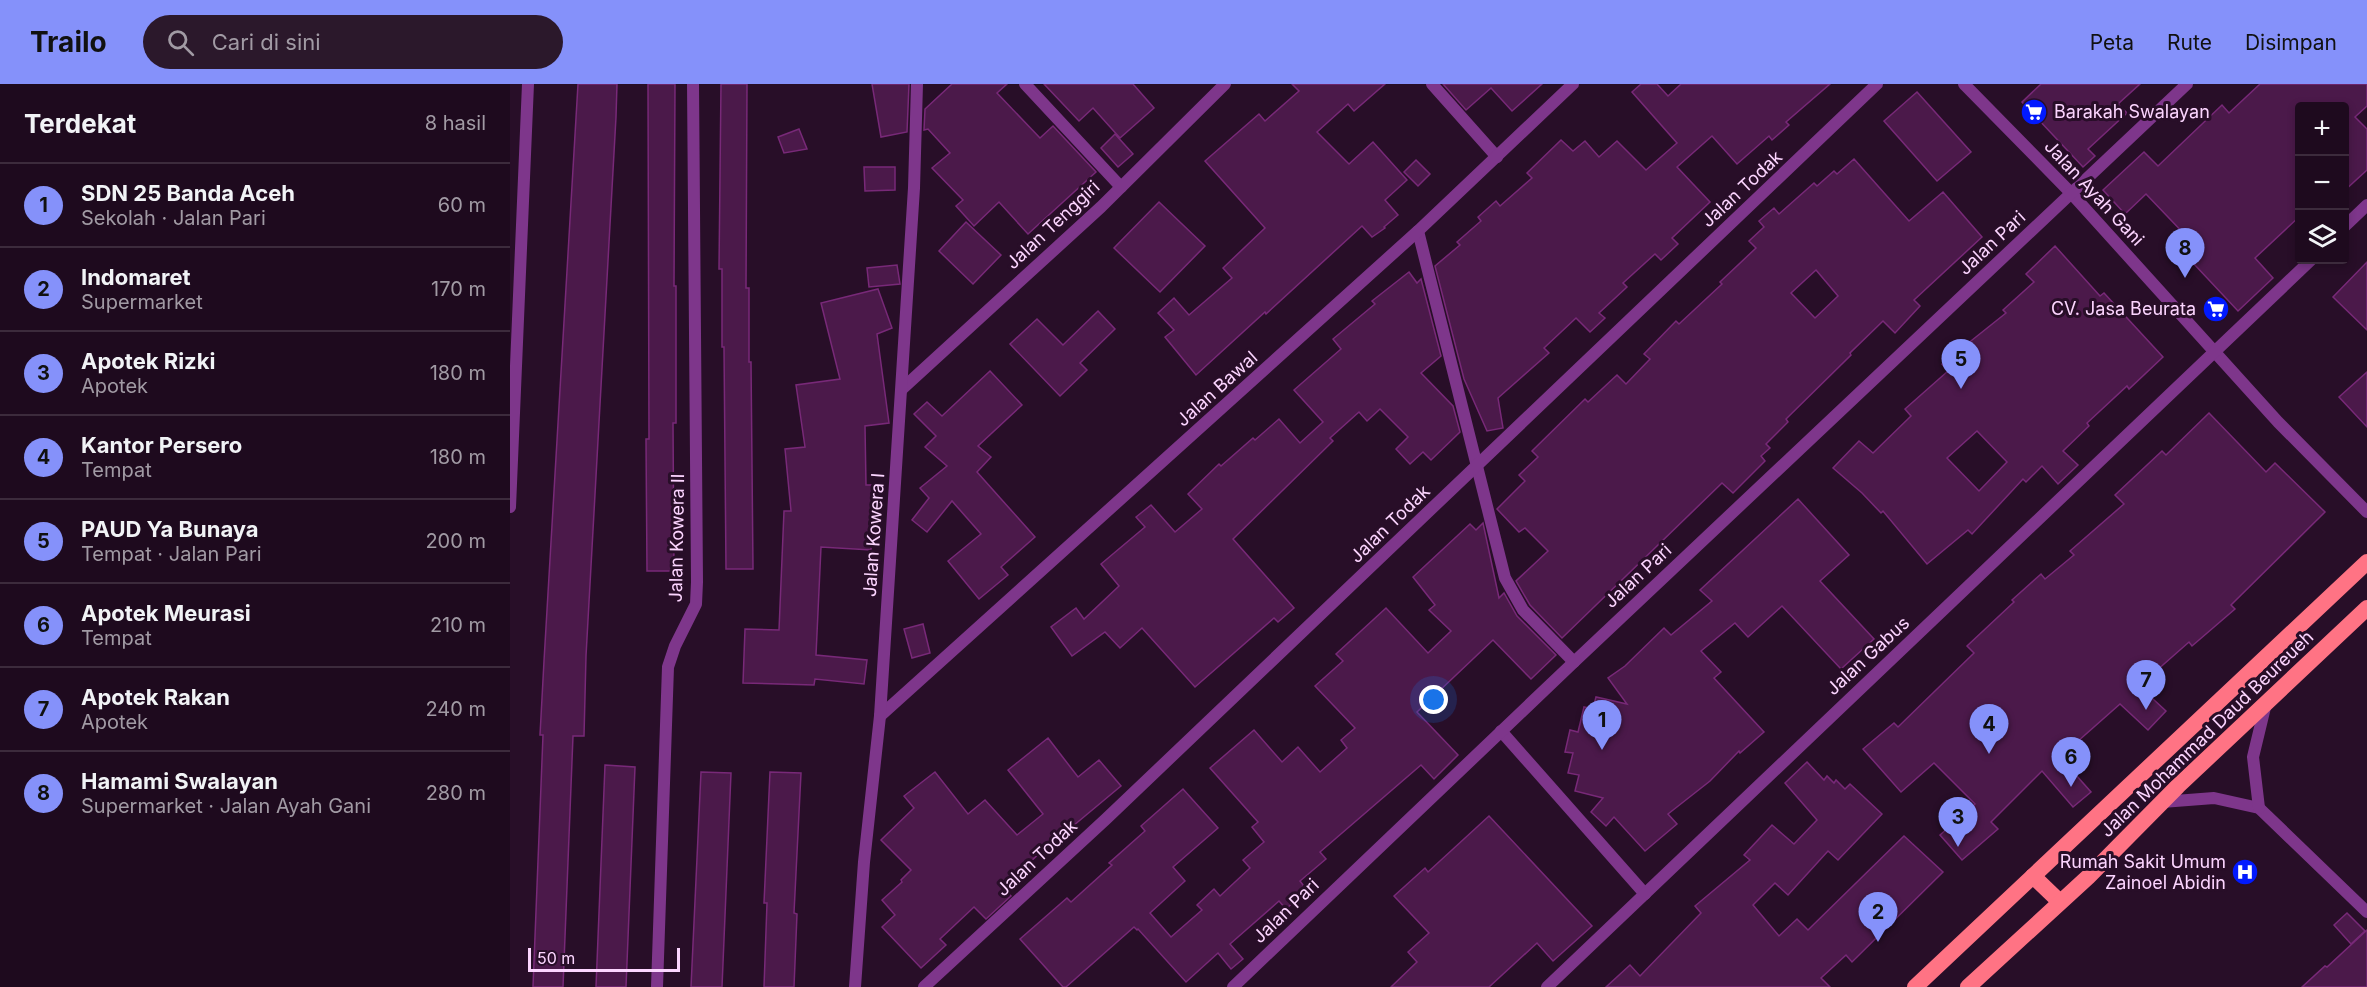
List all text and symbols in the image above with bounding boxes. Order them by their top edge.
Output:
search box [143,15,563,69]
text: Trailo [30,25,107,59]
icon: search [164,26,197,59]
text: Cari di sini [212,29,321,55]
text: Peta [2090,30,2134,55]
text: Rute [2167,30,2212,55]
text: Disimpan [2245,30,2337,55]
supermarket icon: Barakah Swalayan [2019,97,2049,127]
place label: Barakah Swalayan [2054,101,2210,122]
map controls [2295,102,2349,264]
button: + [2295,102,2349,156]
text: Terdekat [24,108,136,139]
text: 8 hasil [425,111,486,135]
street label: Jalan Ayah Gani [2040,136,2148,250]
street label: Jalan Todak [1697,146,1786,231]
button: − [2295,156,2349,210]
street label: Jalan Tenggiri [1002,176,1104,273]
text: SDN 25 Banda Aceh [81,180,295,206]
text: 1 [39,193,48,217]
text: 60 m [438,193,486,217]
text: Sekolah · Jalan Pari [81,206,266,230]
street label: Jalan Pari [1954,206,2029,279]
button: layers [2295,210,2349,264]
pin: 8 [2166,228,2204,278]
text: Indomaret [81,264,191,290]
text: 2 [37,277,50,301]
text: 170 m [431,277,486,301]
text: Supermarket [81,290,203,314]
supermarket icon: CV. Jasa Beurata [2201,294,2231,324]
place label: CV. Jasa Beurata [2051,298,2196,319]
pin: 5 [1942,340,1980,389]
street label: Jalan Bawal [1172,347,1261,430]
text: Apotek Rizki [81,348,215,374]
text: 3 [37,361,50,385]
text: 180 m [430,361,486,385]
text: Apotek [81,374,148,398]
text: Kantor Persero [81,432,242,458]
text: 4 [37,445,50,469]
text: 180 m [430,445,486,469]
text: Tempat [81,458,152,482]
street label: Jalan Kowera I [859,472,888,598]
street label: Jalan Kowera II [665,473,688,603]
street label: Jalan Todak [1345,480,1434,567]
text: PAUD Ya Bunaya [81,516,259,542]
text: 5 [37,529,50,553]
text: 200 m [425,529,486,553]
street label: Jalan Pari [1600,539,1675,612]
text: Tempat · Jalan Pari [81,542,262,566]
text: Apotek Meurasi [81,600,251,626]
street label: Jalan Gabus [1822,612,1913,699]
text: 6 [37,613,50,637]
text: 210 m [430,613,486,637]
text: Tempat [81,626,152,650]
street label: Jalan Mohammad Daud Beureueh [2096,626,2317,841]
pin: 7 [2126,660,2166,710]
text: Apotek Rakan [81,684,230,710]
your location [1419,685,1448,714]
text: 7 [38,697,49,721]
text: 240 m [425,697,486,721]
pin: 1 [1582,700,1622,750]
pin: 4 [1970,704,2008,754]
text: Apotek [81,710,148,734]
pin: 6 [2052,738,2090,787]
text: Hamami Swalayan [81,768,278,794]
text: 8 [37,781,50,805]
text: 280 m [426,781,486,805]
text: Supermarket · Jalan Ayah Gani [81,794,371,818]
pin: 3 [1938,798,1978,847]
street label: Jalan Todak [992,815,1081,900]
place label: Rumah Sakit Umum Zainoel Abidin [2060,851,2226,893]
hospital icon: Rumah Sakit Umum Zainoel Abidin [2230,857,2260,887]
street label: Jalan Pari [1248,874,1323,947]
pin: 2 [1858,892,1898,942]
scale bar [528,945,680,972]
text: 50 m [537,948,575,968]

